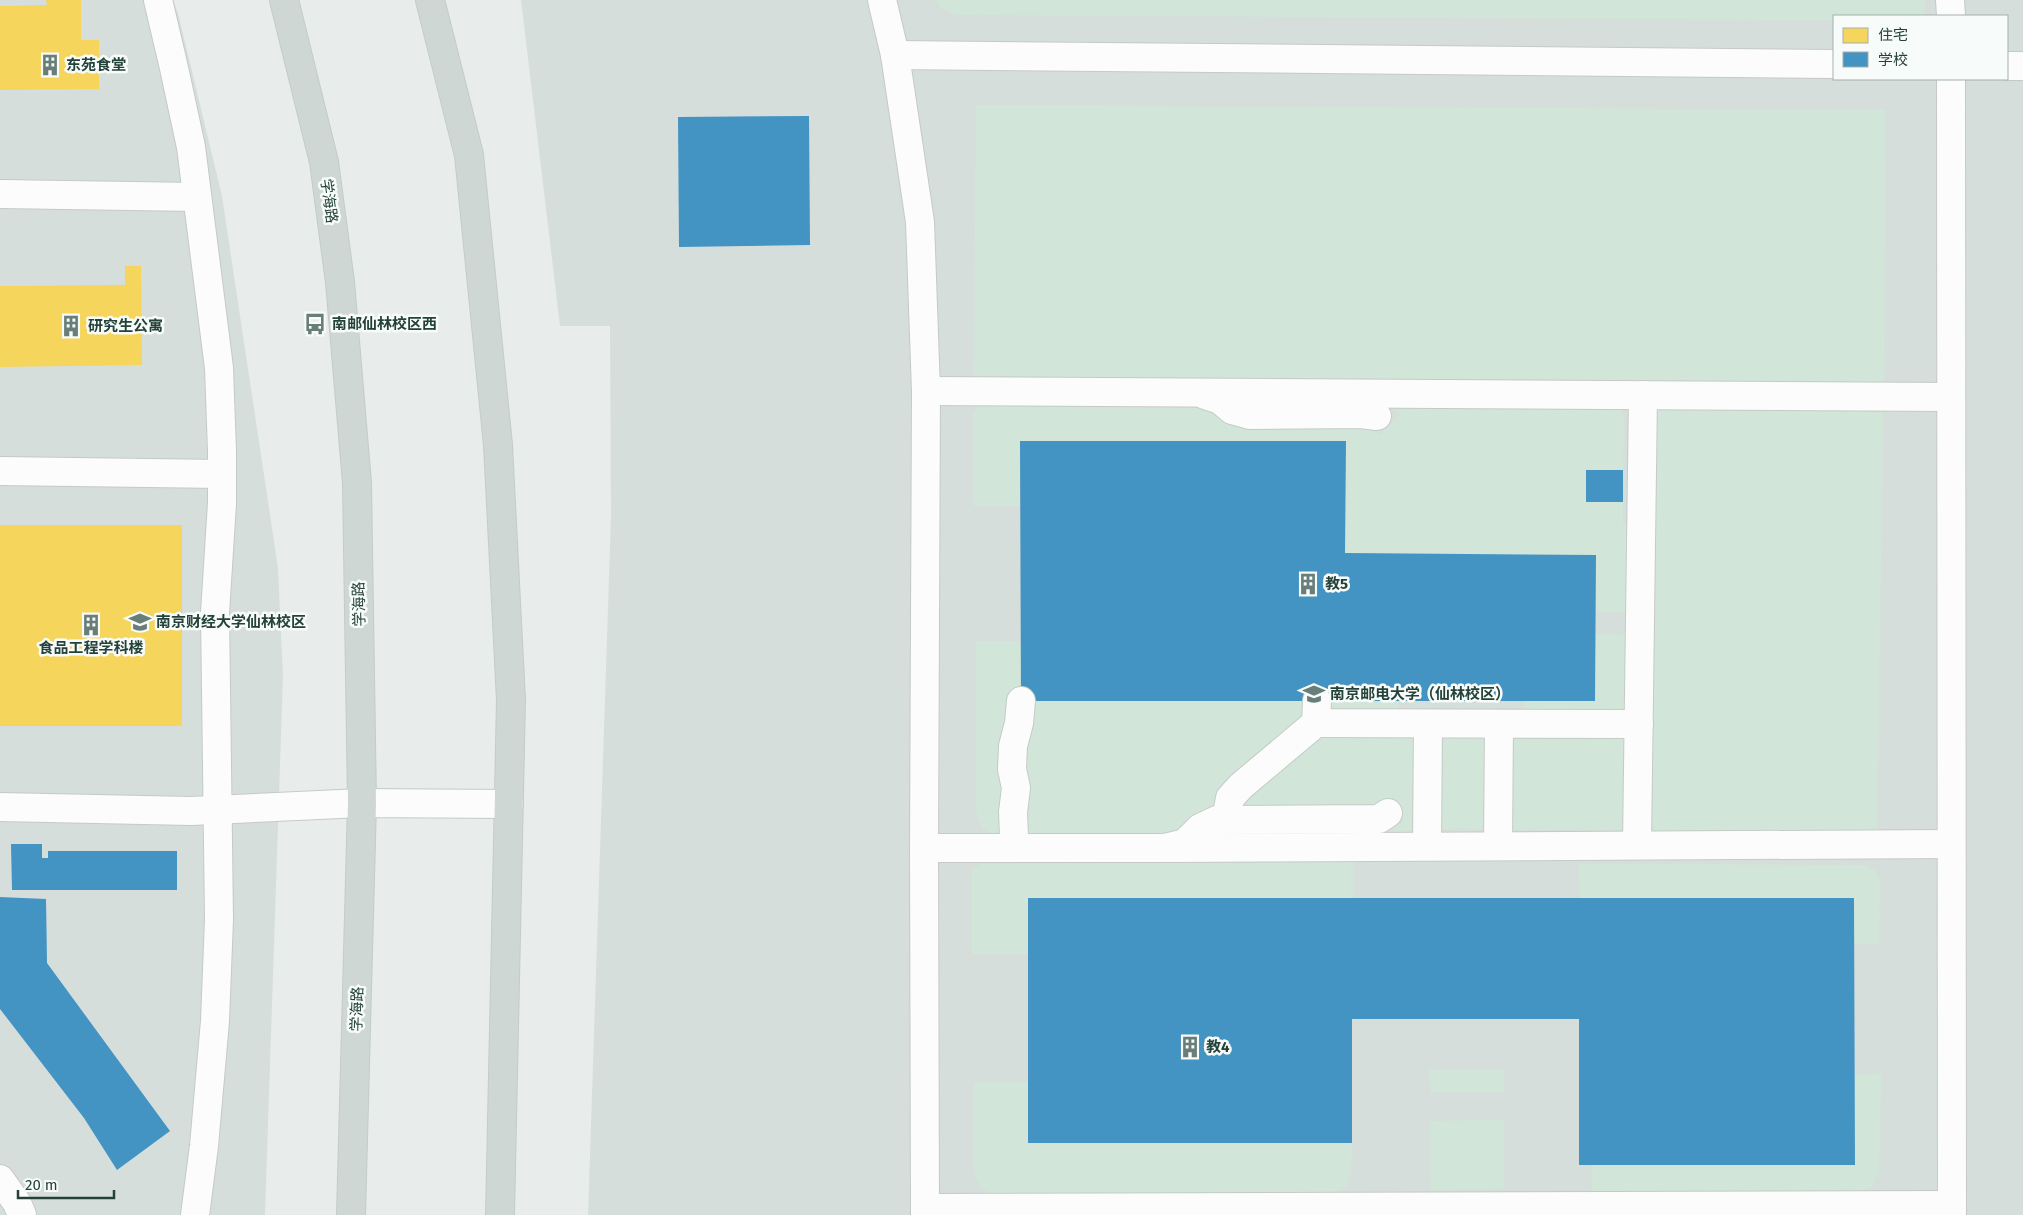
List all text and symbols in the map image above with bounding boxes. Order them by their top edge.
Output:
legend [1833,15,2008,80]
text: 住宅 [1878,26,1908,44]
text: 学校 [1878,51,1908,69]
building icon: 东苑食堂 [37,52,63,78]
place label: 东苑食堂 [66,56,126,74]
street label: 学海路 [317,177,341,225]
bus stop icon: 南邮仙林校区西 [302,311,328,337]
building icon: 研究生公寓 [58,313,84,339]
place label: 南邮仙林校区西 [332,315,437,333]
place label: 研究生公寓 [88,317,163,335]
building icon: 教5 [1295,571,1321,597]
place label: 教5 [1325,575,1348,593]
street label: 学海路 [350,581,368,627]
school or university icon: 南京财经大学仙林校区 [127,609,153,635]
building icon: 食品工程学科楼 [78,612,104,638]
place label: 南京财经大学仙林校区 [156,613,306,631]
place label: 食品工程学科楼 [38,639,144,657]
school or university icon: 南京邮电大学（仙林校区） [1301,681,1327,707]
place label: 南京邮电大学（仙林校区） [1330,685,1510,703]
street label: 学海路 [347,986,367,1032]
building icon: 教4 [1177,1034,1203,1060]
place label: 教4 [1206,1038,1230,1056]
scale bar [18,1168,114,1200]
text: 20 m [25,1176,58,1194]

